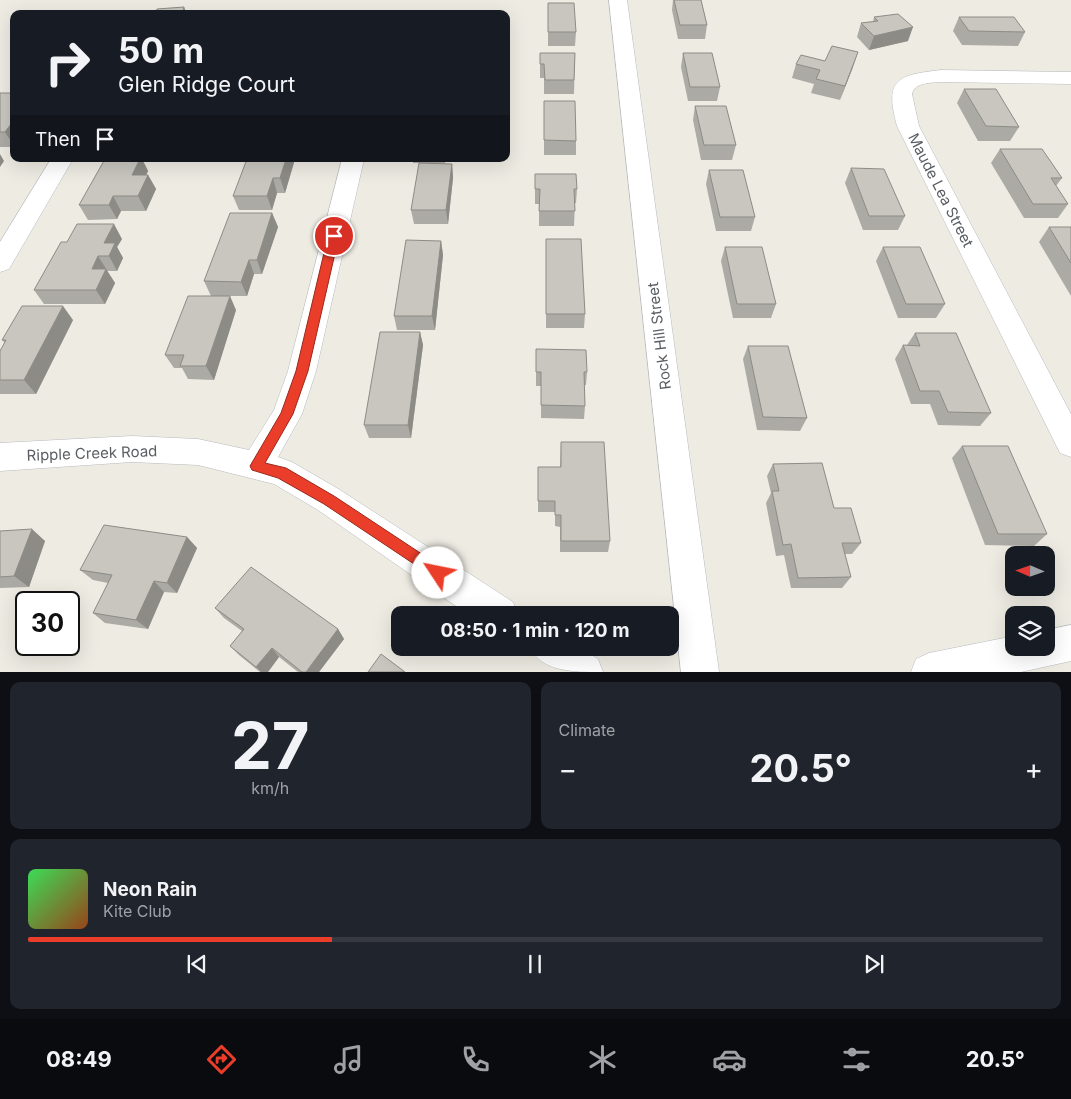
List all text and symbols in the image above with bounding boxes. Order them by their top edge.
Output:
text: 50 m [118,29,204,71]
icon: right [35,30,100,95]
text: Glen Ridge Court [118,71,295,97]
icon: arrive [91,125,119,153]
text: Then [35,128,81,151]
street label: Maude Lea Street [904,130,978,250]
pin [313,215,355,257]
icon: arrive [320,222,348,250]
street label: Rock Hill Street [643,281,675,391]
street label: Ripple Creek Road [26,441,158,465]
position arrow [411,546,463,598]
north arrow [1005,546,1055,596]
map controls [1005,546,1055,656]
speed limit sign: 30 [15,591,80,656]
button: layers [1005,606,1055,656]
text: 08:50 · 1 min · 120 m [441,619,630,642]
text: 27 [231,706,310,785]
text: Climate [559,720,615,740]
text: 20.5° [750,745,852,791]
text: − [559,752,577,786]
text: + [1024,752,1043,786]
text: km/h [251,778,289,798]
text: Neon Rain [103,878,197,901]
text: Kite Club [103,901,172,921]
icon: previous [183,950,211,978]
icon: pause [521,950,549,978]
icon: next [860,950,888,978]
icon: directions [204,1042,239,1077]
icon: music [331,1042,366,1077]
icon: phone [458,1042,493,1077]
icon: climate [585,1042,620,1077]
icon: car [712,1042,747,1077]
icon: filters [839,1042,874,1077]
text: 08:49 [46,1046,112,1072]
text: 20.5° [966,1046,1025,1072]

